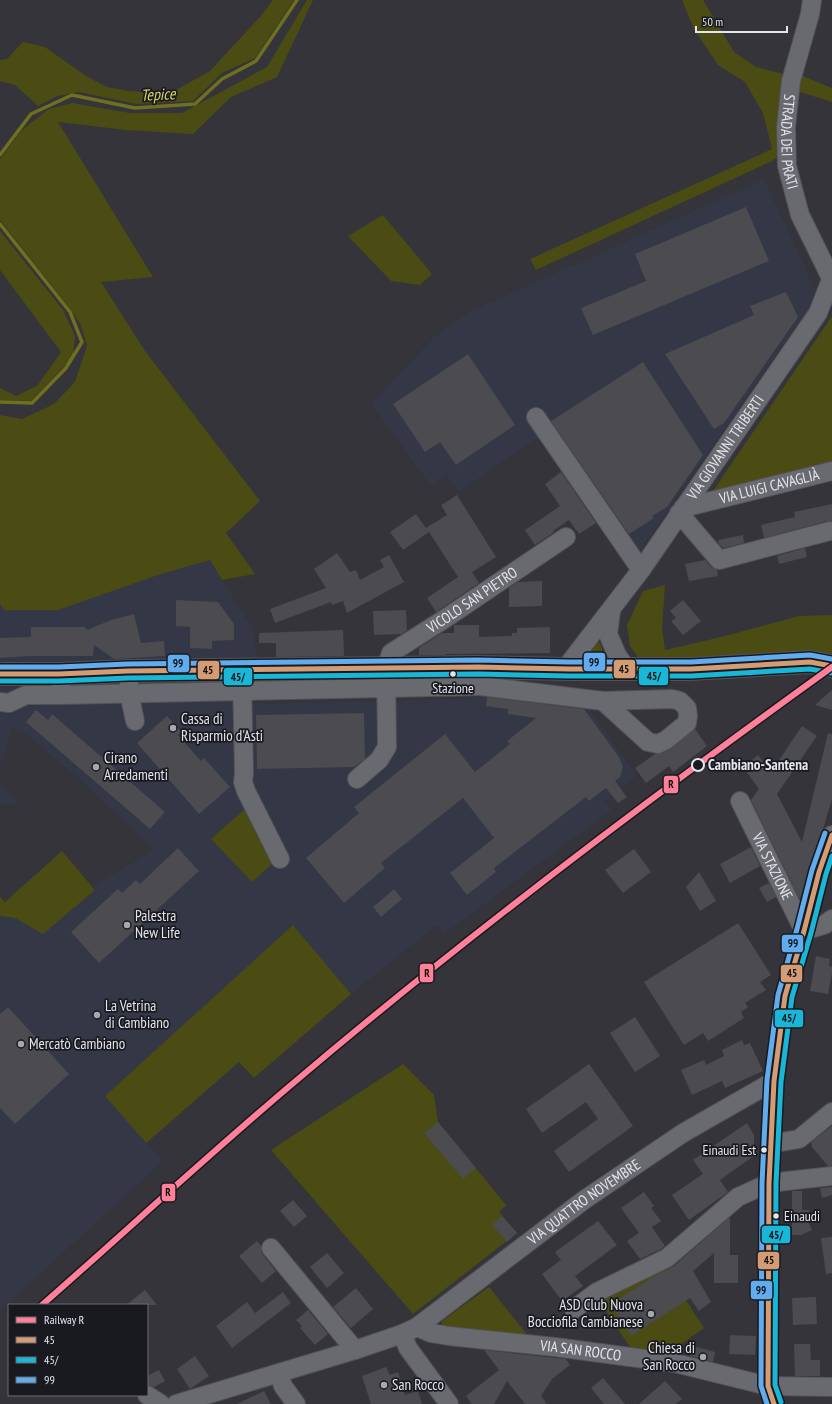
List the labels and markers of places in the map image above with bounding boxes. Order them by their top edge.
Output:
marker: Stazione [448,669,458,679]
place label: Stazione [432,679,474,697]
place label: Cassa di Risparmio d'Asti [181,709,263,745]
marker: Cassa di Risparmio d'Asti [168,723,178,733]
place label: Cirano Arredamenti [104,748,168,784]
place label: Cambiano-Santena [708,755,808,774]
marker: Cambiano-Santena [691,758,705,772]
marker: Cirano Arredamenti [91,762,101,772]
place label: Palestra New Life [135,906,180,942]
marker: Palestra New Life [122,920,132,930]
place label: La Vetrina di Cambiano [105,996,169,1032]
marker: La Vetrina di Cambiano [92,1010,102,1020]
place label: Mercatò Cambiano [29,1034,125,1053]
marker: Mercatò Cambiano [16,1039,26,1049]
place label: Einaudi Est [702,1141,756,1159]
marker: Einaudi Est [759,1145,769,1155]
place label: Einaudi [784,1207,820,1225]
marker: Einaudi [771,1211,781,1221]
place label: ASD Club Nuova Bocciofila Cambianese [528,1295,643,1331]
marker: ASD Club Nuova Bocciofila Cambianese [646,1309,656,1319]
place label: Chiesa di San Rocco [643,1338,695,1374]
marker: Chiesa di San Rocco [698,1352,708,1362]
place label: San Rocco [392,1375,444,1394]
marker: San Rocco [379,1380,389,1390]

